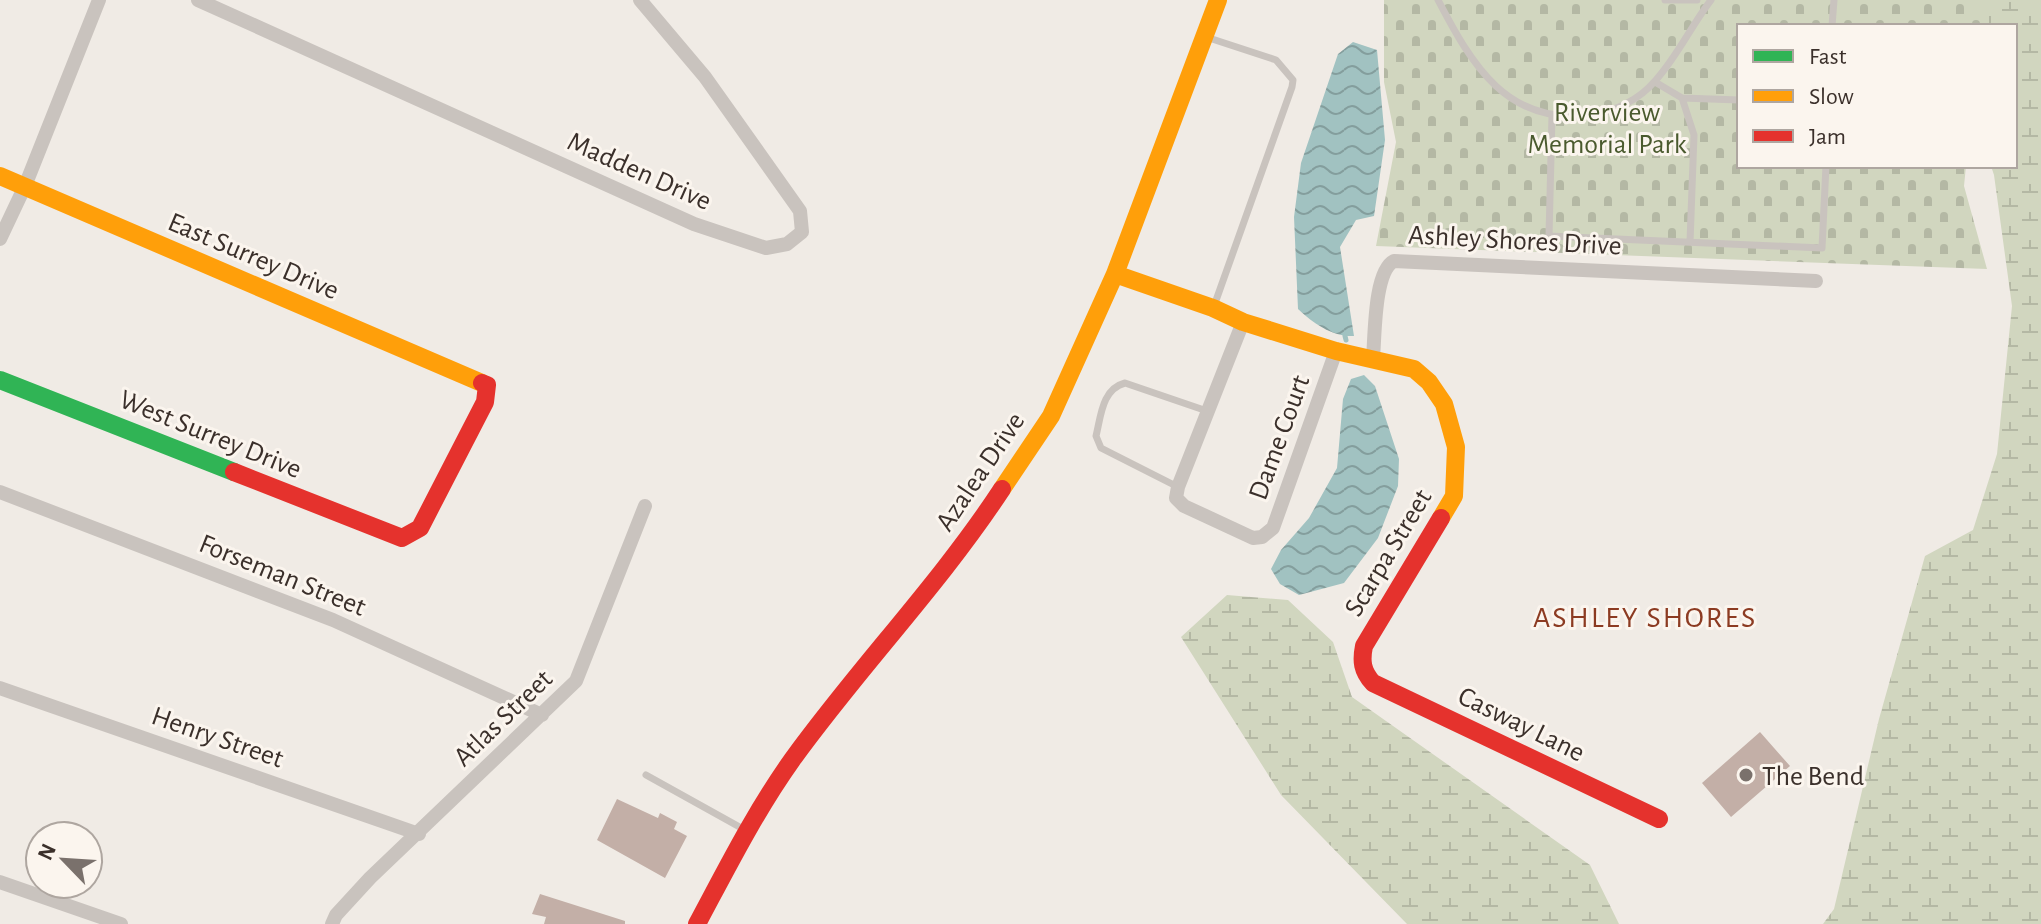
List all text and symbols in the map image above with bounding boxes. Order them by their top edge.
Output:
legend [1737,24,2017,168]
text: Fast [1809,45,1847,69]
text: Slow [1809,85,1854,109]
park label: Riverview Memorial Park [1528,99,1687,159]
text: Jam [1809,125,1846,149]
street label: Madden Drive [563,128,715,216]
street label: East Surrey Drive [164,208,343,305]
street label: Ashley Shores Drive [1407,221,1622,261]
street label: Dame Court [1244,372,1315,504]
street label: West Surrey Drive [115,386,305,484]
street label: Azalea Drive [931,408,1030,536]
street label: Scarpa Street [1340,485,1437,621]
street label: Forseman Street [195,530,370,622]
district label: ASHLEY SHORES [1533,603,1757,633]
street label: Atlas Street [449,665,558,772]
street label: Casway Lane [1453,682,1589,767]
street label: Henry Street [148,702,287,774]
place label: The Bend [1762,763,1864,791]
marker: The Bend [1737,766,1755,784]
north arrow [24,820,104,900]
text: N [34,840,60,864]

